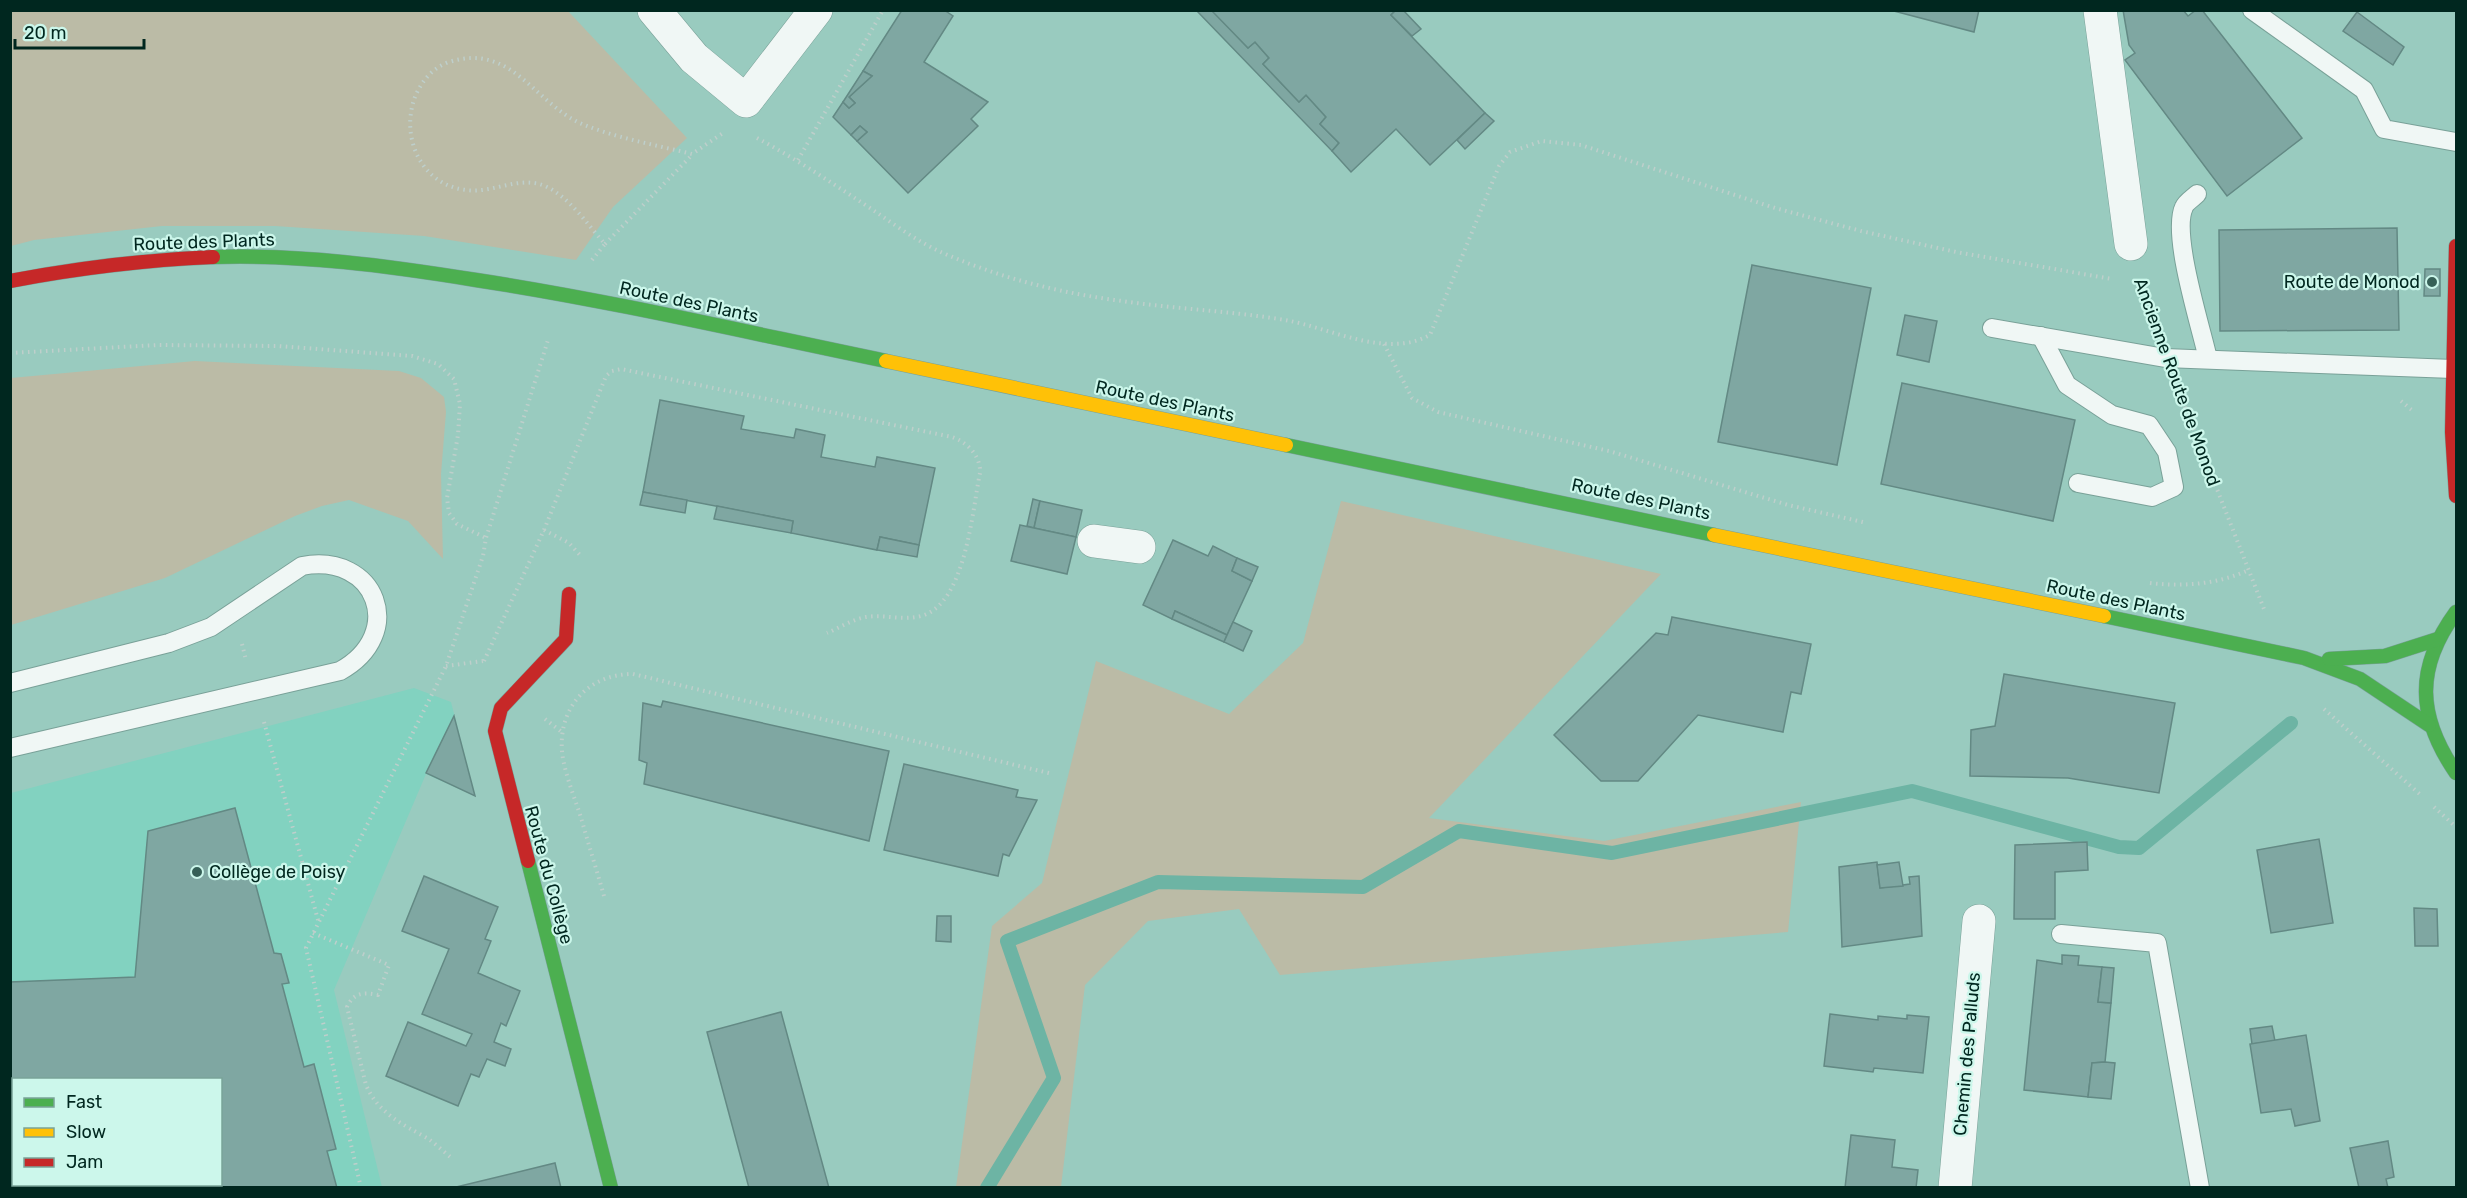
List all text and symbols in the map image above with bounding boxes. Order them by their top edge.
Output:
scale bar [15,12,144,50]
text: 20 m [24,22,66,44]
street label: Route des Plants [133,229,275,255]
place label: Route de Monod [2284,271,2420,293]
street label: Ancienne Route de Monod [2129,275,2225,489]
marker: Route de Monod [2425,275,2439,289]
street label: Route des Plants [617,277,761,327]
street label: Route des Plants [1093,376,1237,426]
street label: Route des Plants [1569,474,1713,524]
street label: Route des Plants [2044,575,2188,625]
street label: Route du Collège [520,803,578,947]
place label: Collège de Poisy [209,861,346,883]
marker: Collège de Poisy [190,865,204,879]
street label: Chemin des Palluds [1949,971,1985,1137]
legend [12,1078,222,1186]
text: Fast [66,1091,102,1113]
text: Slow [66,1121,106,1143]
text: Jam [66,1151,103,1173]

